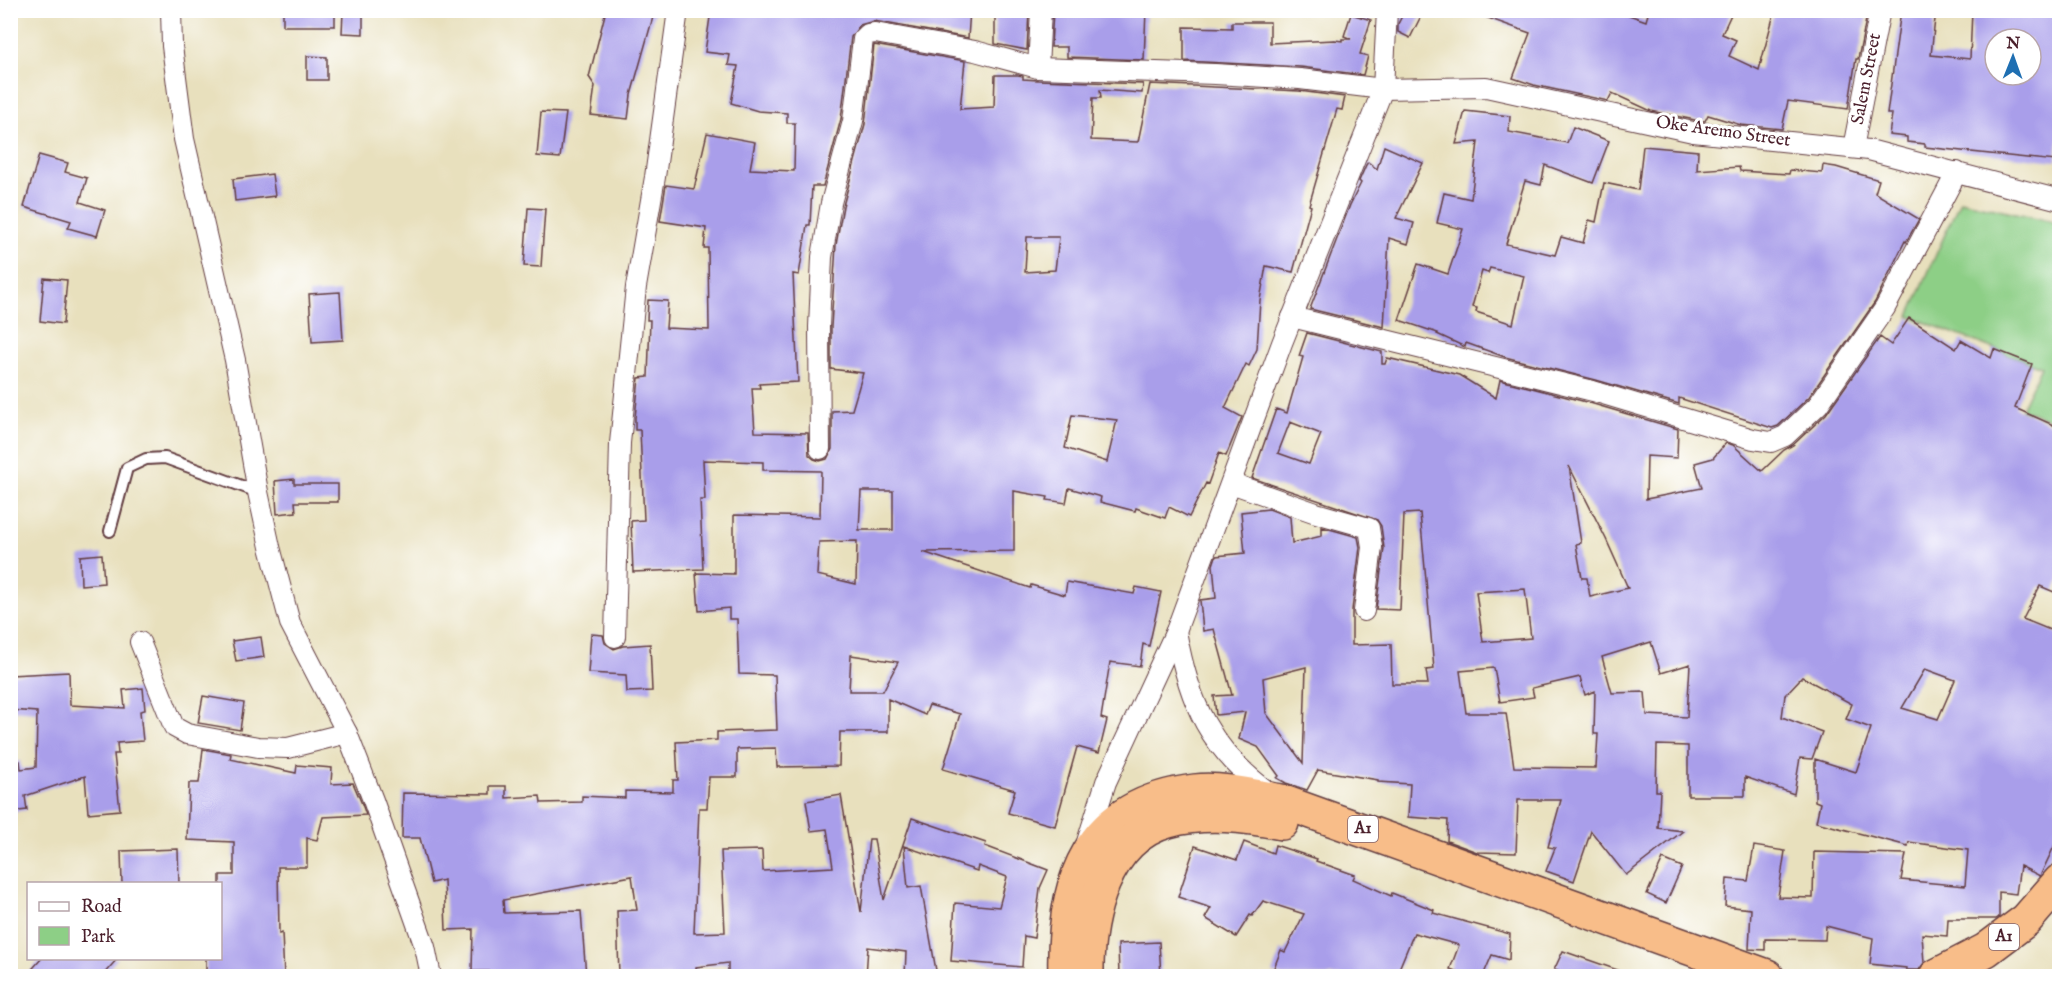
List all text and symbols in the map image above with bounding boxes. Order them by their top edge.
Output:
north arrow [1983,27,2043,87]
street label: Salem Street [1847,31,1887,127]
text: N [2005,34,2020,54]
street label: Oke Aremo Street [1654,111,1792,153]
road number: A1 [1348,816,1378,842]
legend [27,882,222,960]
text: Road [81,896,122,919]
road number: A1 [1989,924,2019,950]
text: Park [81,926,116,949]

